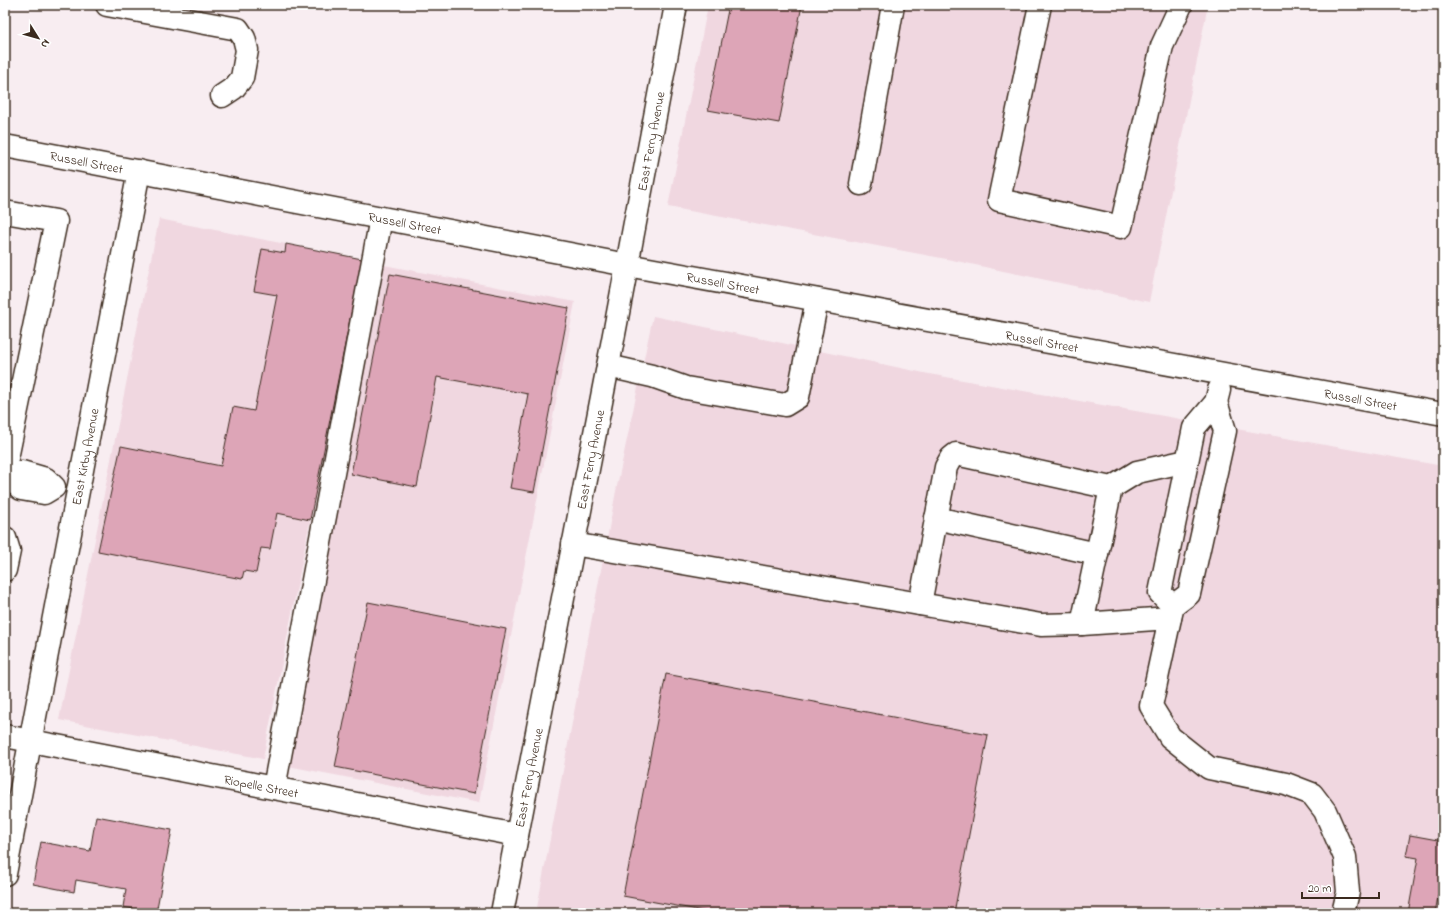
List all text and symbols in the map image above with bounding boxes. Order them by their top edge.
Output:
north arrow [18,18,58,58]
text: N [37,36,54,51]
street label: East Ferry Avenue [633,90,671,193]
street label: Russell Street [48,147,125,179]
street label: Russell Street [366,208,443,240]
street label: Russell Street [685,268,762,300]
street label: Russell Street [1003,326,1080,358]
street label: Russell Street [1322,384,1399,417]
street label: East Kirby Avenue [68,407,105,507]
street label: East Ferry Avenue [572,408,610,511]
street label: East Ferry Avenue [511,726,549,829]
street label: Riopelle Street [222,771,300,804]
scale bar [1302,874,1379,900]
text: 20 m [1308,880,1331,898]

